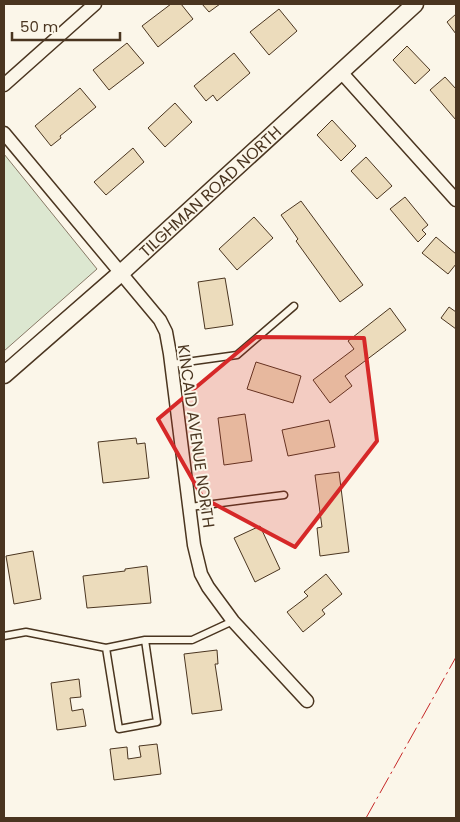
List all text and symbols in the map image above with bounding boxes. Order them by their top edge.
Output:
scale bar [12,10,120,42]
text: 50 m [20,16,58,37]
street label: TILGHMAN ROAD NORTH [134,120,286,262]
street label: KINCAID AVENUE NORTH [172,343,220,529]

